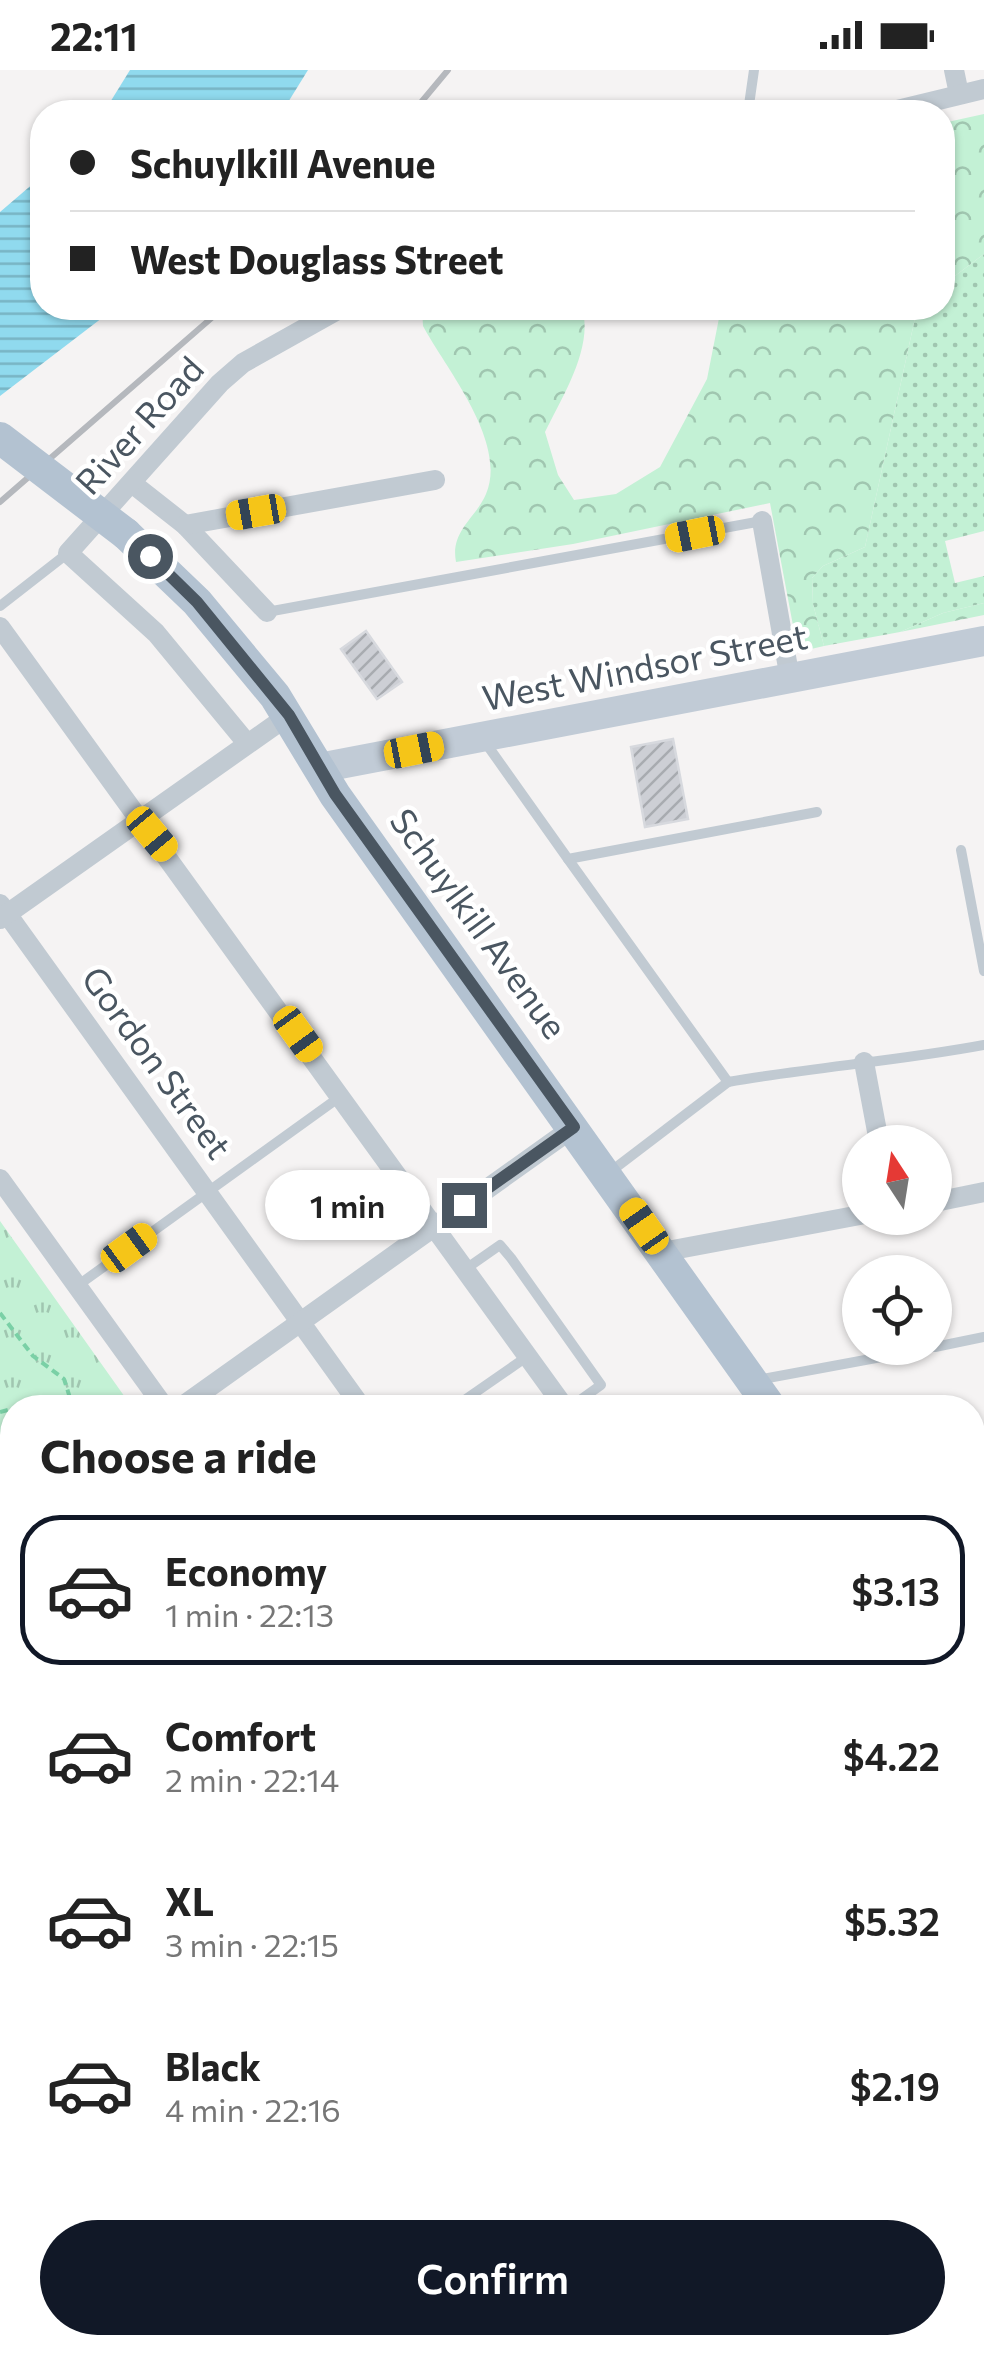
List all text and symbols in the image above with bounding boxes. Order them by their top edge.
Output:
text: 22:11 [50,12,138,59]
text: Schuylkill Avenue [130,139,435,186]
text: West Douglass Street [130,235,504,282]
street label: River Road [65,347,211,502]
car [224,492,288,532]
car [663,514,727,554]
route start [128,534,173,579]
street label: West Windsor Street [478,613,811,718]
car [382,730,446,770]
street label: Schuylkill Avenue [382,799,578,1046]
car [121,801,183,867]
street label: Gordon Street [74,957,242,1166]
car [268,1001,328,1067]
north arrow [842,1125,952,1235]
map controls [842,1125,952,1365]
callout: 1 min [264,1170,429,1240]
route end [442,1183,487,1228]
text: 1 min [310,1185,385,1225]
car [615,1193,673,1259]
car [96,1218,162,1278]
button: locate [842,1255,952,1365]
text: Choose a ride [40,1427,317,1482]
icon: car [45,1545,135,1635]
text: Economy [165,1547,327,1594]
text: $3.13 [851,1567,940,1614]
text: 1 min · 22:13 [165,1594,334,1634]
icon: car [45,1710,135,1800]
text: Comfort [165,1712,316,1759]
text: $4.22 [843,1732,940,1779]
text: 2 min · 22:14 [165,1759,339,1799]
icon: car [45,1875,135,1965]
text: XL [165,1877,214,1924]
text: $5.32 [844,1897,940,1944]
text: 3 min · 22:15 [165,1924,339,1964]
icon: car [45,2040,135,2130]
text: Black [165,2042,261,2089]
text: $2.19 [850,2062,940,2109]
text: 4 min · 22:16 [165,2089,341,2129]
button: Confirm [40,2220,945,2335]

